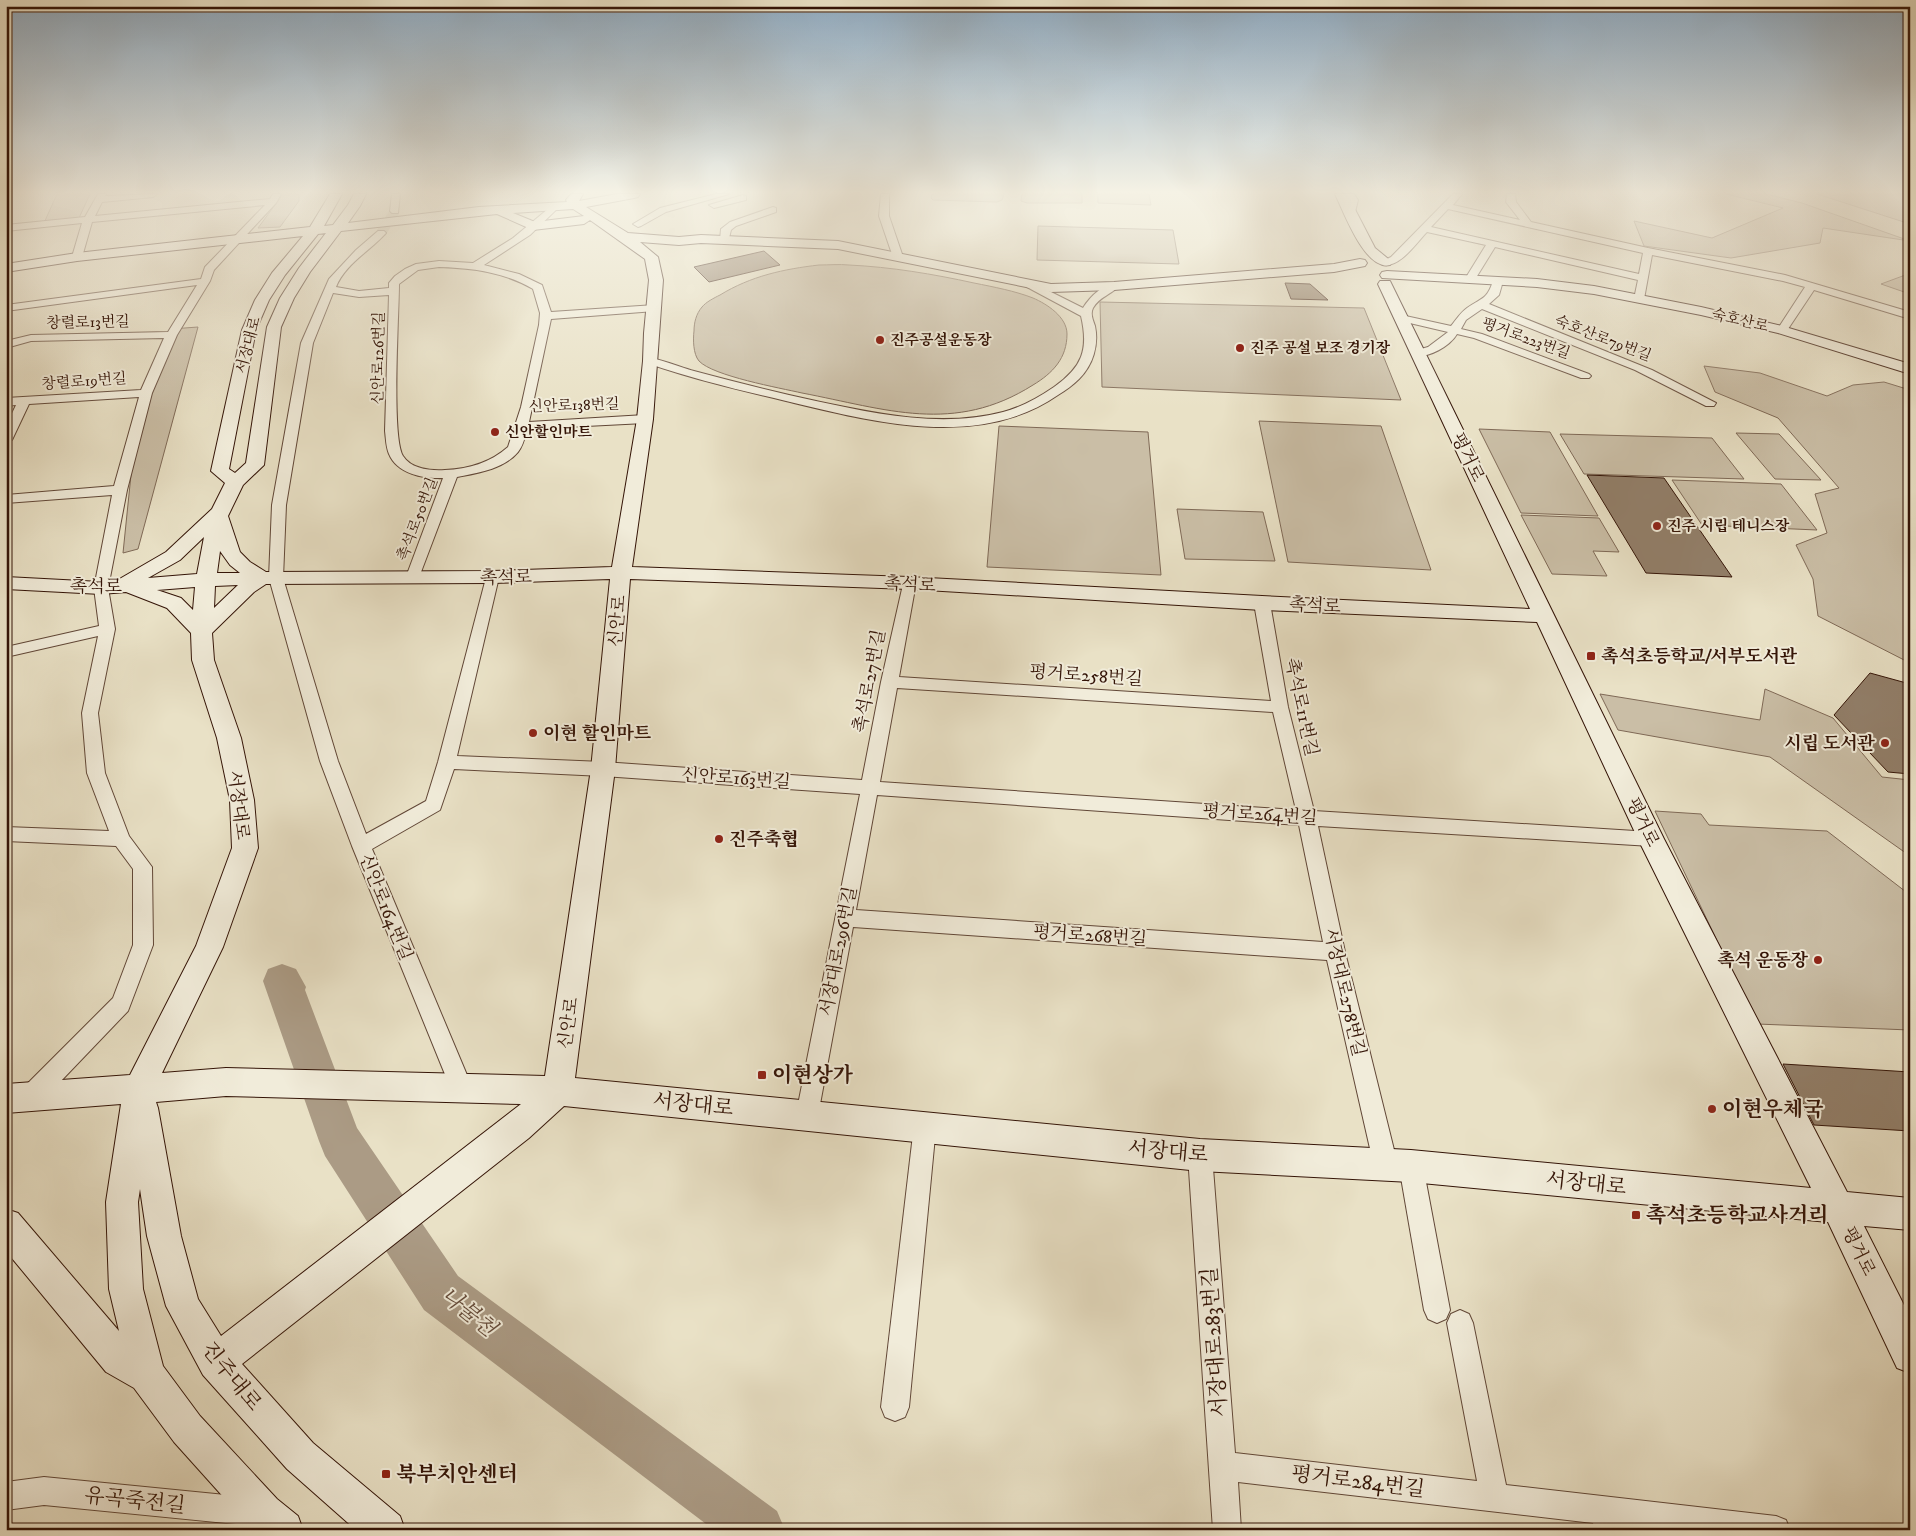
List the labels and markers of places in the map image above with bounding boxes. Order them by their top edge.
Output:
place label: 진주공설운동장 [890,331,992,350]
marker: 진주공설운동장 [874,334,886,346]
place label: 진주 공설 보조 경기장 [1250,339,1391,358]
marker: 진주 공설 보조 경기장 [1234,342,1246,354]
place label: 신안할인마트 [505,423,592,442]
marker: 신안할인마트 [489,426,501,438]
place label: 진주 시립 테니스장 [1667,517,1790,536]
marker: 진주 시립 테니스장 [1651,520,1663,532]
place label: 촉석초등학교/서부도서관 [1601,646,1798,668]
marker: 촉석초등학교/서부도서관 [1585,650,1597,662]
place label: 이현 할인마트 [543,723,652,745]
marker: 이현 할인마트 [527,727,539,739]
place label: 시립 도서관 [1784,733,1876,755]
marker: 시립 도서관 [1879,737,1891,749]
place label: 진주축협 [729,829,799,851]
marker: 진주축협 [713,833,725,845]
place label: 촉석 운동장 [1717,950,1809,972]
marker: 촉석 운동장 [1812,954,1824,966]
place label: 이현상가 [772,1063,854,1089]
marker: 이현상가 [756,1069,768,1081]
place label: 이현우체국 [1722,1097,1823,1123]
marker: 이현우체국 [1706,1103,1718,1115]
place label: 촉석초등학교사거리 [1646,1203,1829,1229]
marker: 촉석초등학교사거리 [1630,1209,1642,1221]
place label: 북부치안센터 [396,1462,518,1488]
marker: 북부치안센터 [380,1468,392,1480]

